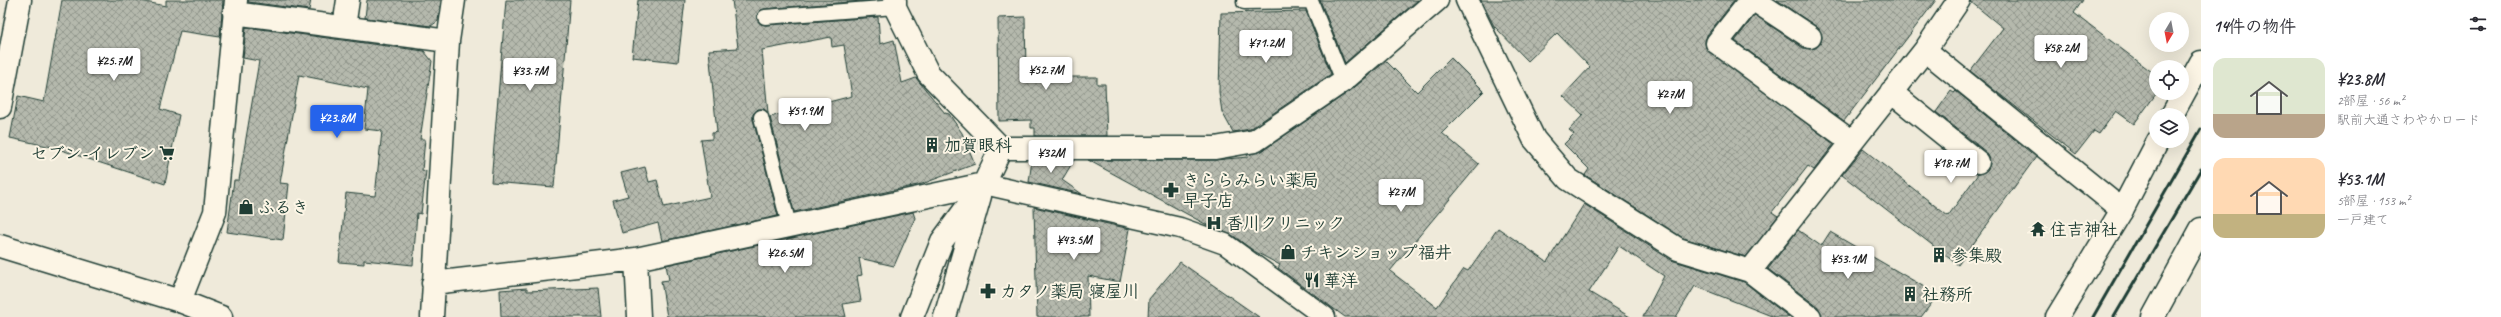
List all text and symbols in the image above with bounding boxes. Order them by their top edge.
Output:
north arrow [2149,12,2189,52]
map controls [2149,12,2189,148]
icon: filters [2467,13,2489,35]
text: 14件の物件 [2213,16,2296,37]
pin: ¥71.2M [1233,30,1299,64]
text: ¥71.2M [1248,35,1284,51]
pin: ¥58.2M [2028,35,2094,69]
text: ¥58.2M [2043,40,2079,56]
pin: ¥25.7M [81,48,147,82]
text: ¥25.7M [96,53,132,69]
pin: ¥52.7M [1013,57,1079,91]
pin: ¥33.7M [497,58,563,92]
button: locate [2149,60,2189,100]
text: ¥52.7M [1028,62,1064,78]
text: ¥33.7M [512,63,548,79]
text: ¥23.8M [2337,69,2383,90]
icon: home [2245,74,2293,122]
pin: ¥27M [1646,81,1694,115]
text: ¥27M [1657,86,1683,102]
text: 2部屋 · 56 m² [2337,93,2404,109]
pin: ¥51.9M [772,98,838,132]
text: ¥51.9M [787,103,823,119]
pin: ¥23.8M [304,105,370,139]
button: layers [2149,108,2189,148]
text: ¥23.8M [319,110,355,126]
text: 駅前大通さわやかロード [2337,112,2480,128]
place label: 加賀眼科 [944,135,1012,156]
building icon: 加賀眼科 [923,136,941,154]
pin: ¥32M [1027,140,1075,174]
place label: セブン-イレブン [30,143,155,164]
supermarket icon: セブン-イレブン [158,144,176,162]
text: ¥32M [1037,145,1065,161]
pin: ¥18.7M [1918,150,1984,184]
text: ¥18.7M [1933,155,1969,171]
text: ¥53.1M [2337,169,2383,190]
place label: きららみらい薬局 早子店 [1183,170,1319,211]
icon: home [2245,174,2293,222]
pin: ¥27M [1377,179,1425,213]
pharmacy icon: きららみらい薬局 早子店 [1162,181,1180,199]
text: ¥27M [1388,184,1414,200]
text: 5部屋 · 153 m² [2337,193,2410,209]
place label: ふるき [258,197,309,218]
shop icon: ふるき [237,198,255,216]
text: 一戸建て [2337,212,2389,228]
place label: 香川クリニック [1226,213,1345,234]
hospital icon: 香川クリニック [1205,214,1223,232]
place label: 住吉神社 [2050,219,2118,240]
temple icon: 住吉神社 [2029,220,2047,238]
pin: ¥43.5M [1041,227,1107,261]
text: ¥43.5M [1056,232,1092,248]
pin: ¥26.5M [752,240,818,274]
place label: チキンショップ福井 [1300,242,1452,263]
shop icon: チキンショップ福井 [1279,243,1297,261]
text: ¥26.5M [767,245,803,261]
place label: 参集殿 [1951,245,2002,266]
pin: ¥53.1M [1815,246,1881,280]
building icon: 参集殿 [1930,246,1948,264]
text: ¥53.1M [1830,251,1866,267]
place label: 華洋 [1324,270,1358,291]
restaurant icon: 華洋 [1303,271,1321,289]
place label: カタノ薬局 寝屋川 [1000,281,1139,302]
pharmacy icon: カタノ薬局 寝屋川 [979,282,997,300]
place label: 社務所 [1922,284,1973,305]
building icon: 社務所 [1901,285,1919,303]

